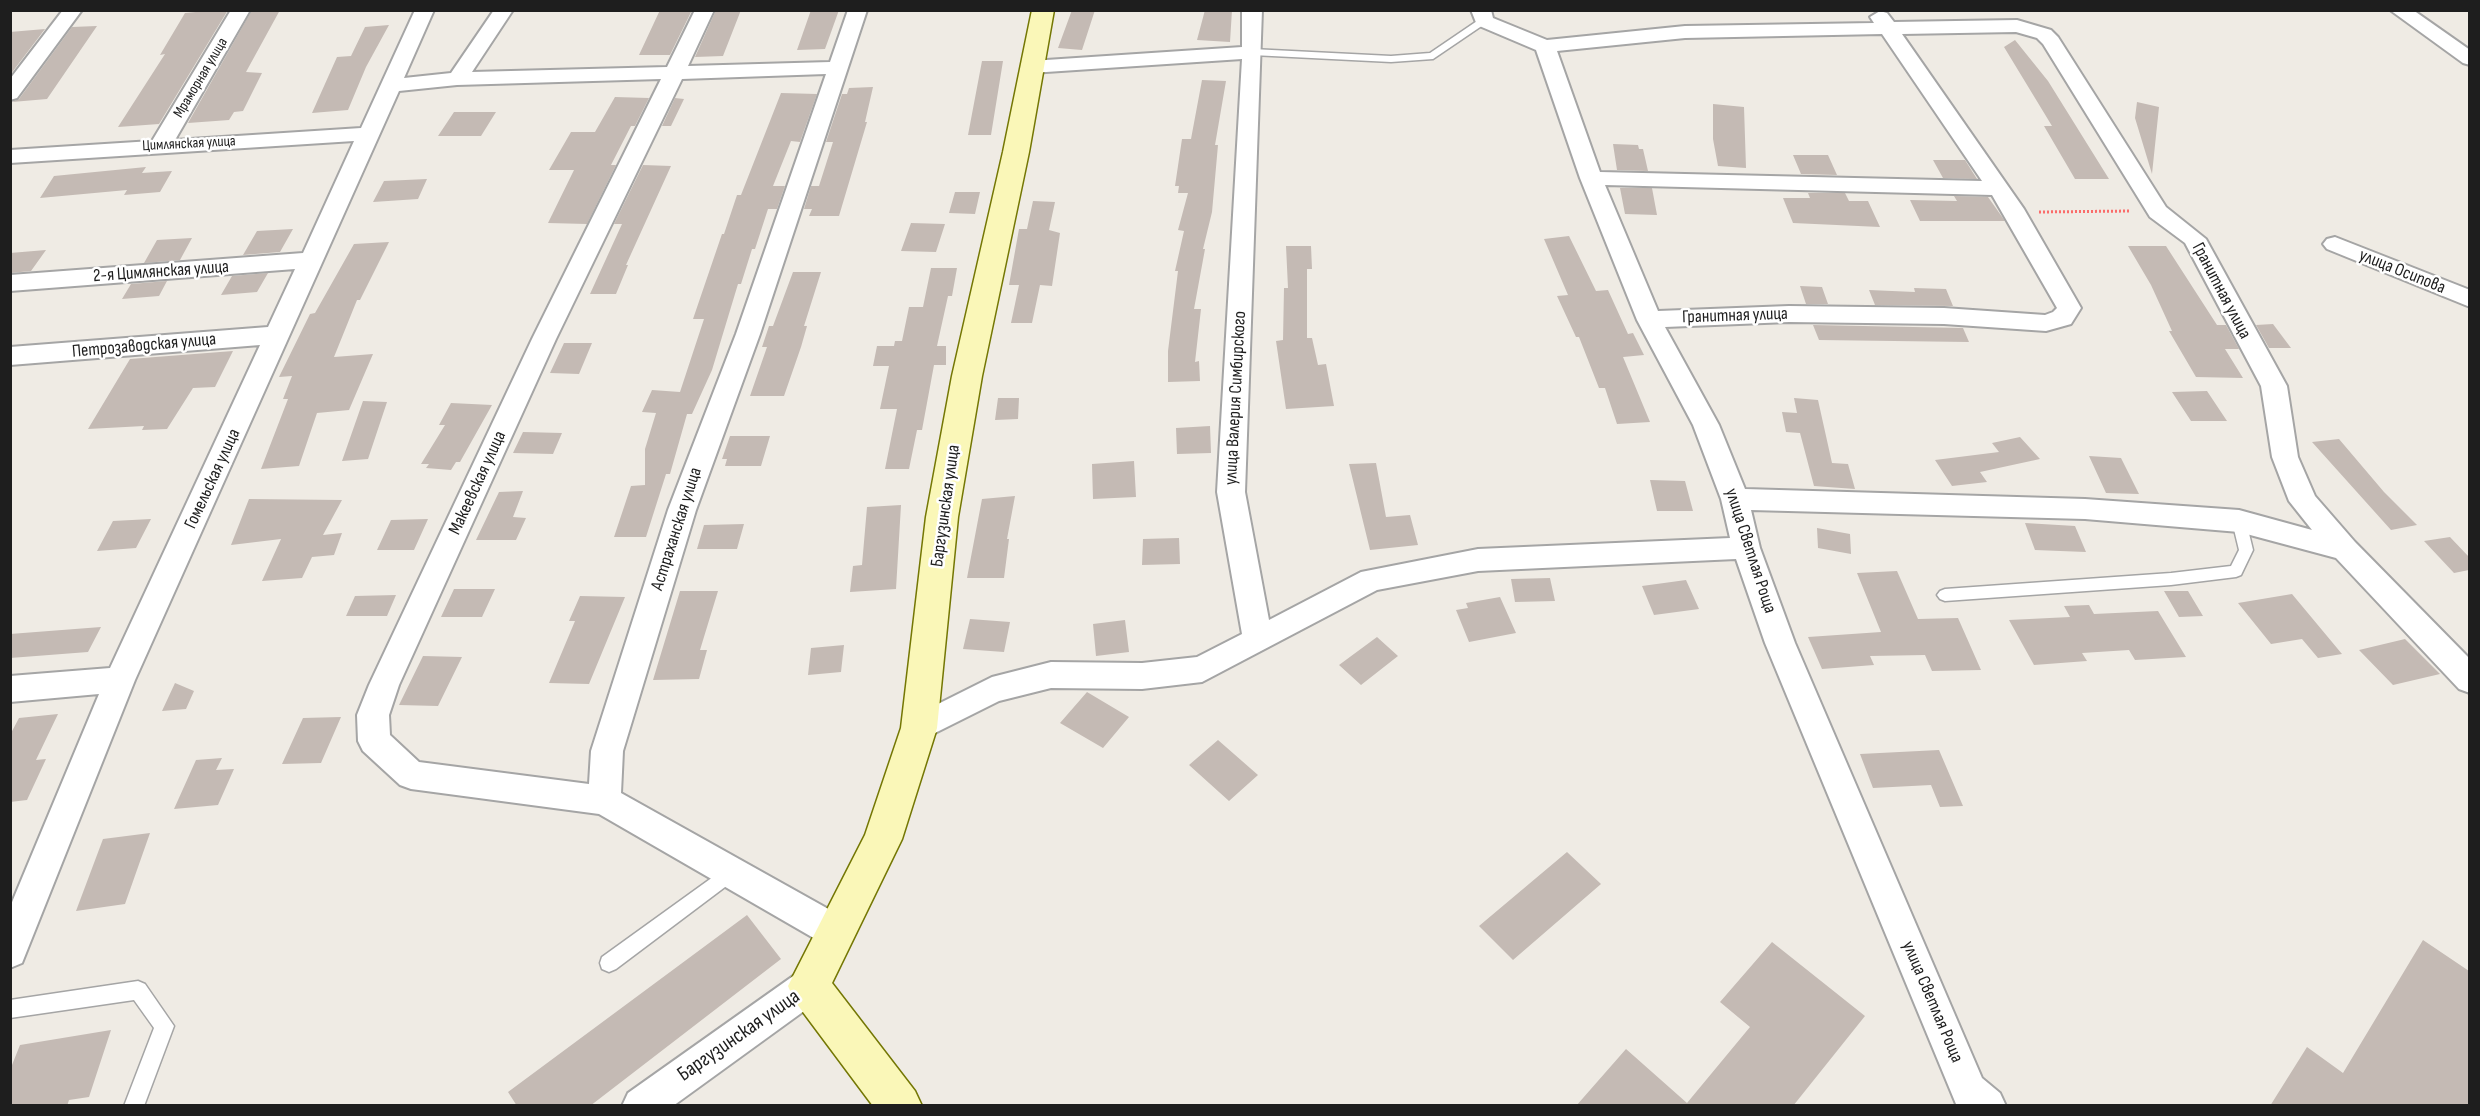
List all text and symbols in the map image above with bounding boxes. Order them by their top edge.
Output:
street label: Мраморная улица [170,35,232,121]
street label: Цимлянская улица [142,133,236,155]
street label: Гранитная улица [2187,239,2255,343]
street label: улица Осипова [2356,245,2448,299]
street label: 2-я Цимлянская улица [92,256,230,288]
street label: Гранитная улица [1682,303,1788,329]
street label: улица Валерия Симбирского [1221,310,1251,486]
street label: Петрозаводская улица [71,329,217,363]
street label: Гомельская улица [180,426,246,532]
street label: Макеевская улица [445,428,511,538]
street label: Баргузинская улица [927,444,965,568]
street label: Астраханская улица [647,465,707,593]
street label: улица Светлая Роща [1720,486,1780,616]
street label: улица Светлая Роща [1897,938,1967,1066]
street label: Баргузинская улица [673,985,805,1087]

